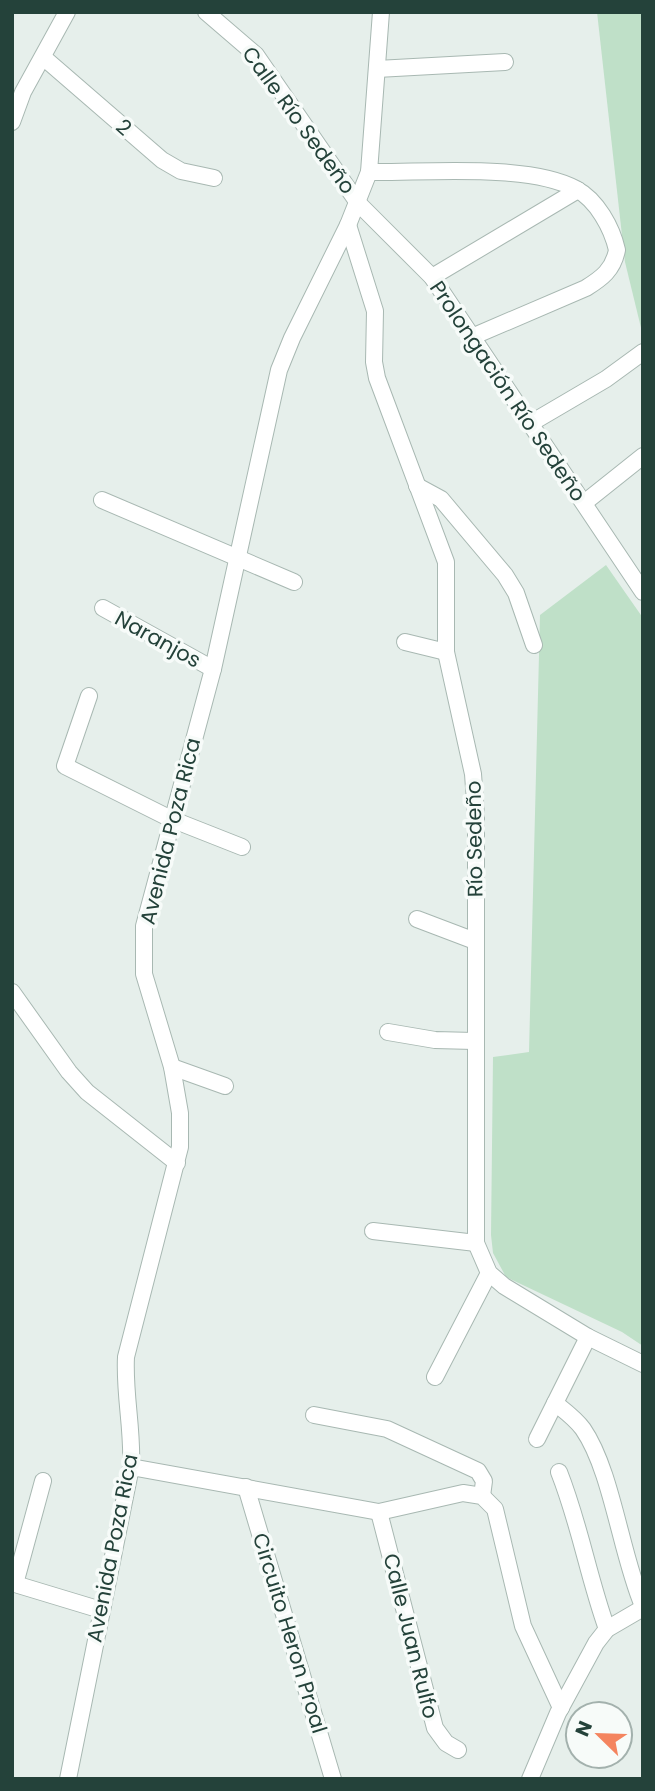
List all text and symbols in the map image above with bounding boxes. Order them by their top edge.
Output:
street label: Calle Río Sedeño [236,40,362,200]
street label: 2 [110,112,138,142]
street label: Prolongación Río Sedeño [423,275,593,507]
street label: Naranjos [110,604,206,674]
street label: Avenida Poza Rica [133,735,207,927]
street label: Río Sedeño [458,781,490,897]
street label: Avenida Poza Rica [80,1451,144,1645]
street label: Circuito Heron Proal [246,1529,334,1737]
street label: Calle Juan Rulfo [376,1551,446,1721]
north arrow [564,1700,634,1770]
text: N [569,1717,599,1740]

